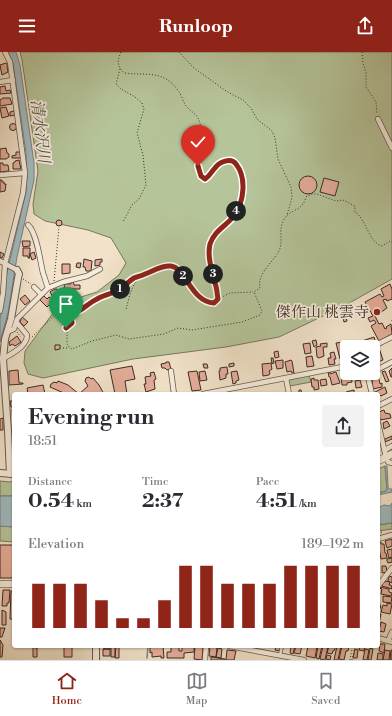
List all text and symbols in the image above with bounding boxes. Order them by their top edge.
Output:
icon: menu [16,15,38,37]
text: Runloop [159,15,233,38]
icon: share [354,15,376,37]
water label: 清水沢川 [26,98,54,166]
pin [181,125,215,166]
icon: check [187,131,209,153]
pin: 4 [226,201,246,221]
text: 4 [232,204,240,218]
pin: 3 [203,264,223,284]
pin: 2 [173,266,193,286]
text: 3 [210,267,216,281]
text: 2 [180,269,186,283]
pin: 1 [110,279,130,299]
text: 1 [117,282,123,296]
pin [49,287,83,328]
icon: arrive [55,293,77,315]
place label: 傑作山 桃雲寺 [276,303,369,322]
marker: 傑作山 桃雲寺 [372,307,382,317]
map controls [340,340,380,380]
button: layers [340,340,380,380]
text: Evening run [28,404,154,431]
button: share [322,405,364,447]
text: 18:51 [28,433,57,449]
text: Distance [28,475,72,489]
text: Time [142,475,169,489]
text: Pace [256,475,280,489]
text: 0.54 [28,489,74,514]
text: 2:37 [142,489,183,514]
text: 4:51 [256,489,297,514]
text: km [74,497,92,511]
text: /km [297,497,317,511]
text: Elevation [28,536,84,552]
text: 189–192 m [301,536,364,552]
tab: Home [52,670,82,708]
tab: Map [186,670,208,708]
tab: Saved [311,670,340,708]

